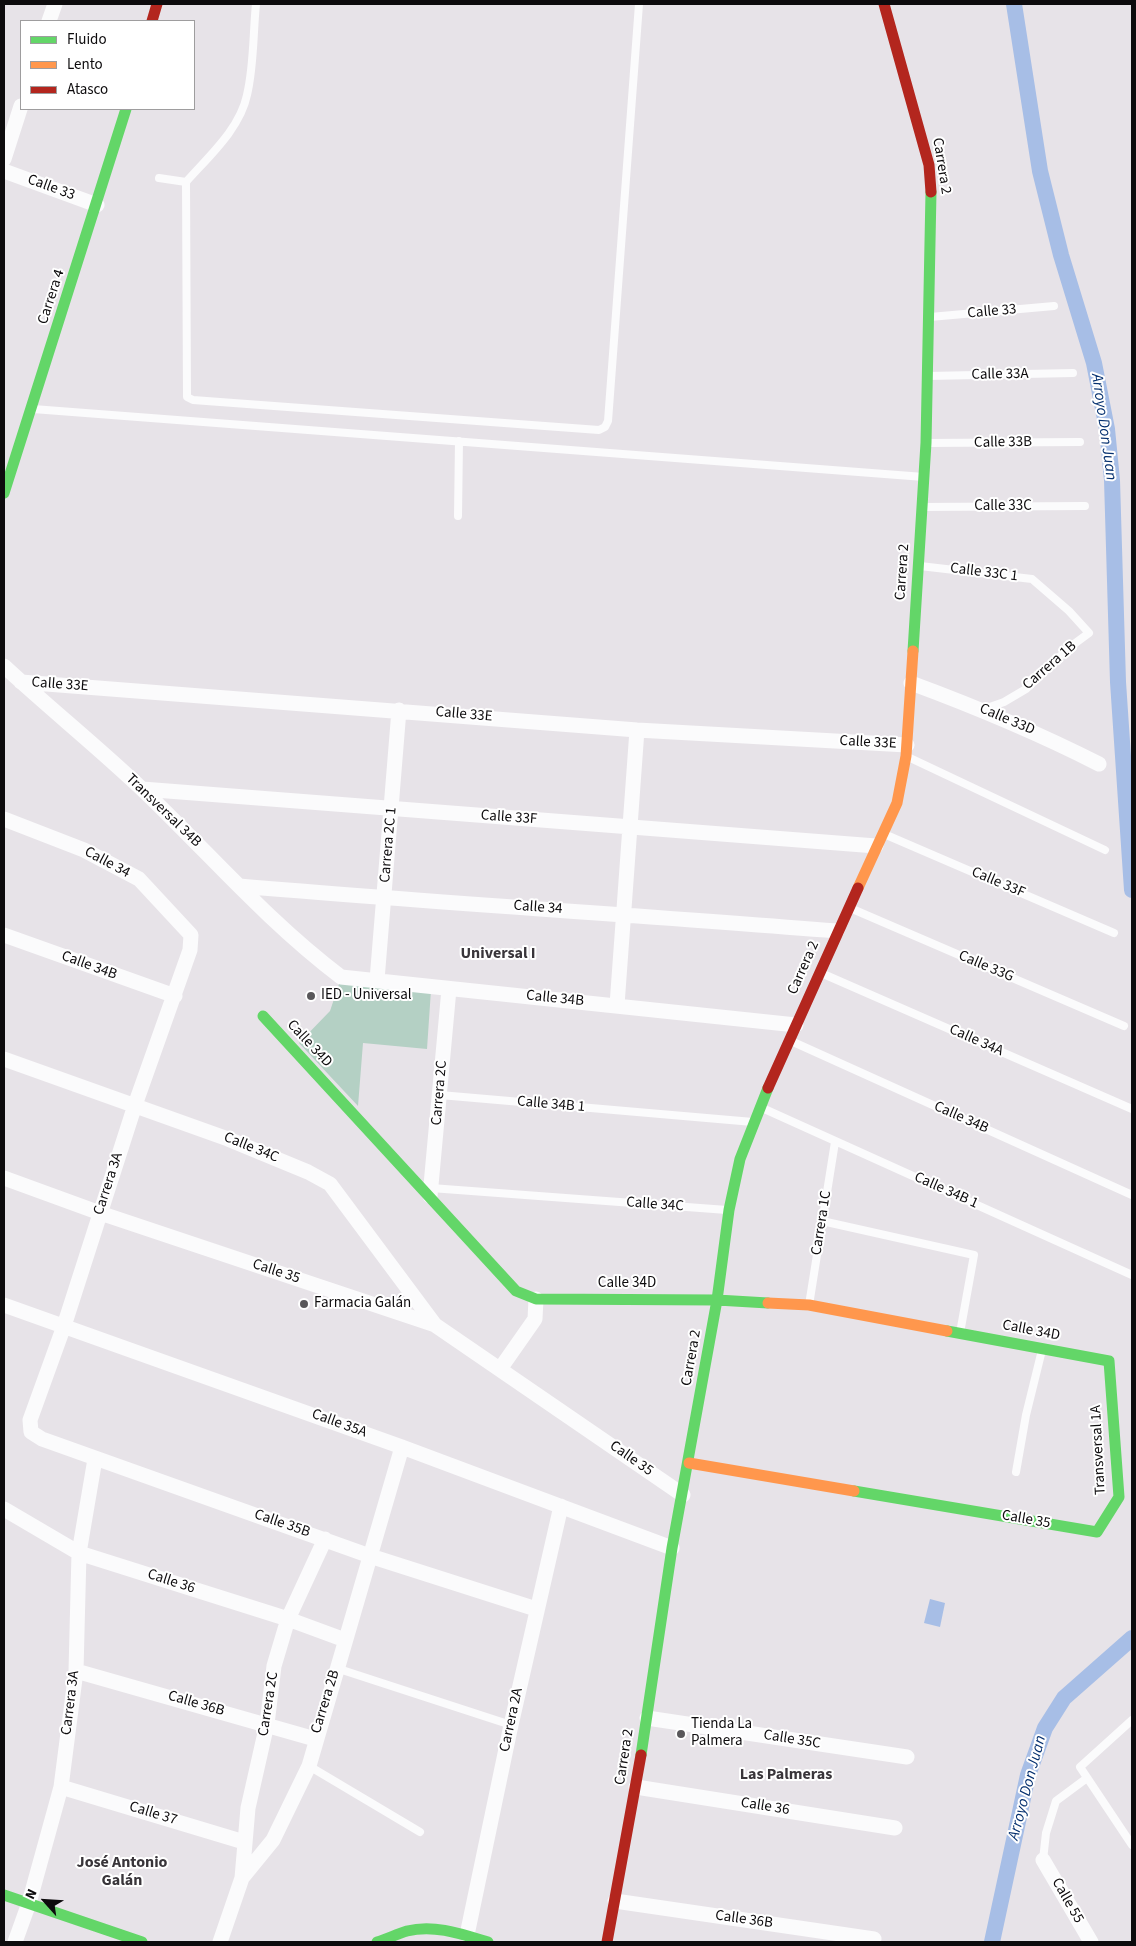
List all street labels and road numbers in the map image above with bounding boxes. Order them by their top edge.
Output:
street label: Carrera 2 [928,137,954,195]
street label: Calle 33 [25,171,77,205]
street label: Carrera 4 [35,267,69,327]
street label: Calle 33 [967,301,1017,323]
street label: Calle 33A [971,366,1029,384]
street label: Calle 33B [974,433,1032,453]
street label: Calle 33C [974,498,1032,516]
street label: Carrera 2 [892,543,914,601]
street label: Calle 33C 1 [949,560,1019,586]
street label: Carrera 1B [1019,638,1081,694]
street label: Calle 33E [31,674,89,696]
street label: Calle 33D [977,700,1037,740]
street label: Calle 33E [435,704,493,726]
street label: Calle 33E [839,733,897,753]
street label: Transversal 34B [121,770,205,852]
street label: Carrera 2C 1 [377,807,401,883]
street label: Calle 33F [480,807,538,829]
street label: Calle 34 [81,844,133,882]
street label: Calle 33F [968,864,1028,902]
street label: Calle 34 [513,897,563,919]
street label: Carrera 2 [784,938,824,998]
street label: Calle 33G [956,947,1016,987]
street label: Calle 34B [59,948,119,984]
street label: Calle 34B [525,987,585,1011]
street label: Calle 34D [283,1017,335,1071]
street label: Calle 34A [946,1021,1006,1061]
street label: Carrera 2C [428,1060,452,1126]
street label: Calle 34B 1 [516,1093,586,1117]
street label: Calle 34B [931,1098,991,1138]
street label: Calle 34C [221,1129,281,1167]
street label: Carrera 3A [90,1150,128,1218]
street label: Calle 34B 1 [911,1169,981,1213]
street label: Carrera 1C [808,1189,836,1257]
street label: Calle 34C [626,1194,684,1216]
street label: Calle 35 [250,1256,302,1288]
street label: Calle 34D [598,1275,656,1293]
street label: Calle 34D [1001,1317,1061,1345]
street label: Carrera 2 [678,1329,706,1387]
street label: Transversal 1A [1088,1405,1110,1495]
street label: Calle 35A [309,1406,369,1442]
street label: Calle 35 [606,1438,656,1480]
street label: Calle 35B [252,1506,312,1542]
street label: Calle 35 [1000,1507,1052,1533]
street label: Calle 36 [145,1566,197,1598]
street label: Carrera 2B [308,1668,344,1736]
street label: Carrera 3A [58,1670,84,1736]
street label: Carrera 2C [255,1670,283,1738]
street label: Carrera 2A [496,1686,528,1754]
street label: Calle 36B [166,1687,226,1721]
street label: Calle 35C [762,1727,822,1753]
street label: Carrera 2 [612,1728,638,1786]
street label: Calle 36 [739,1794,791,1820]
street label: Calle 37 [127,1798,179,1830]
street label: Calle 55 [1047,1875,1087,1927]
street label: Calle 36B [714,1907,774,1933]

